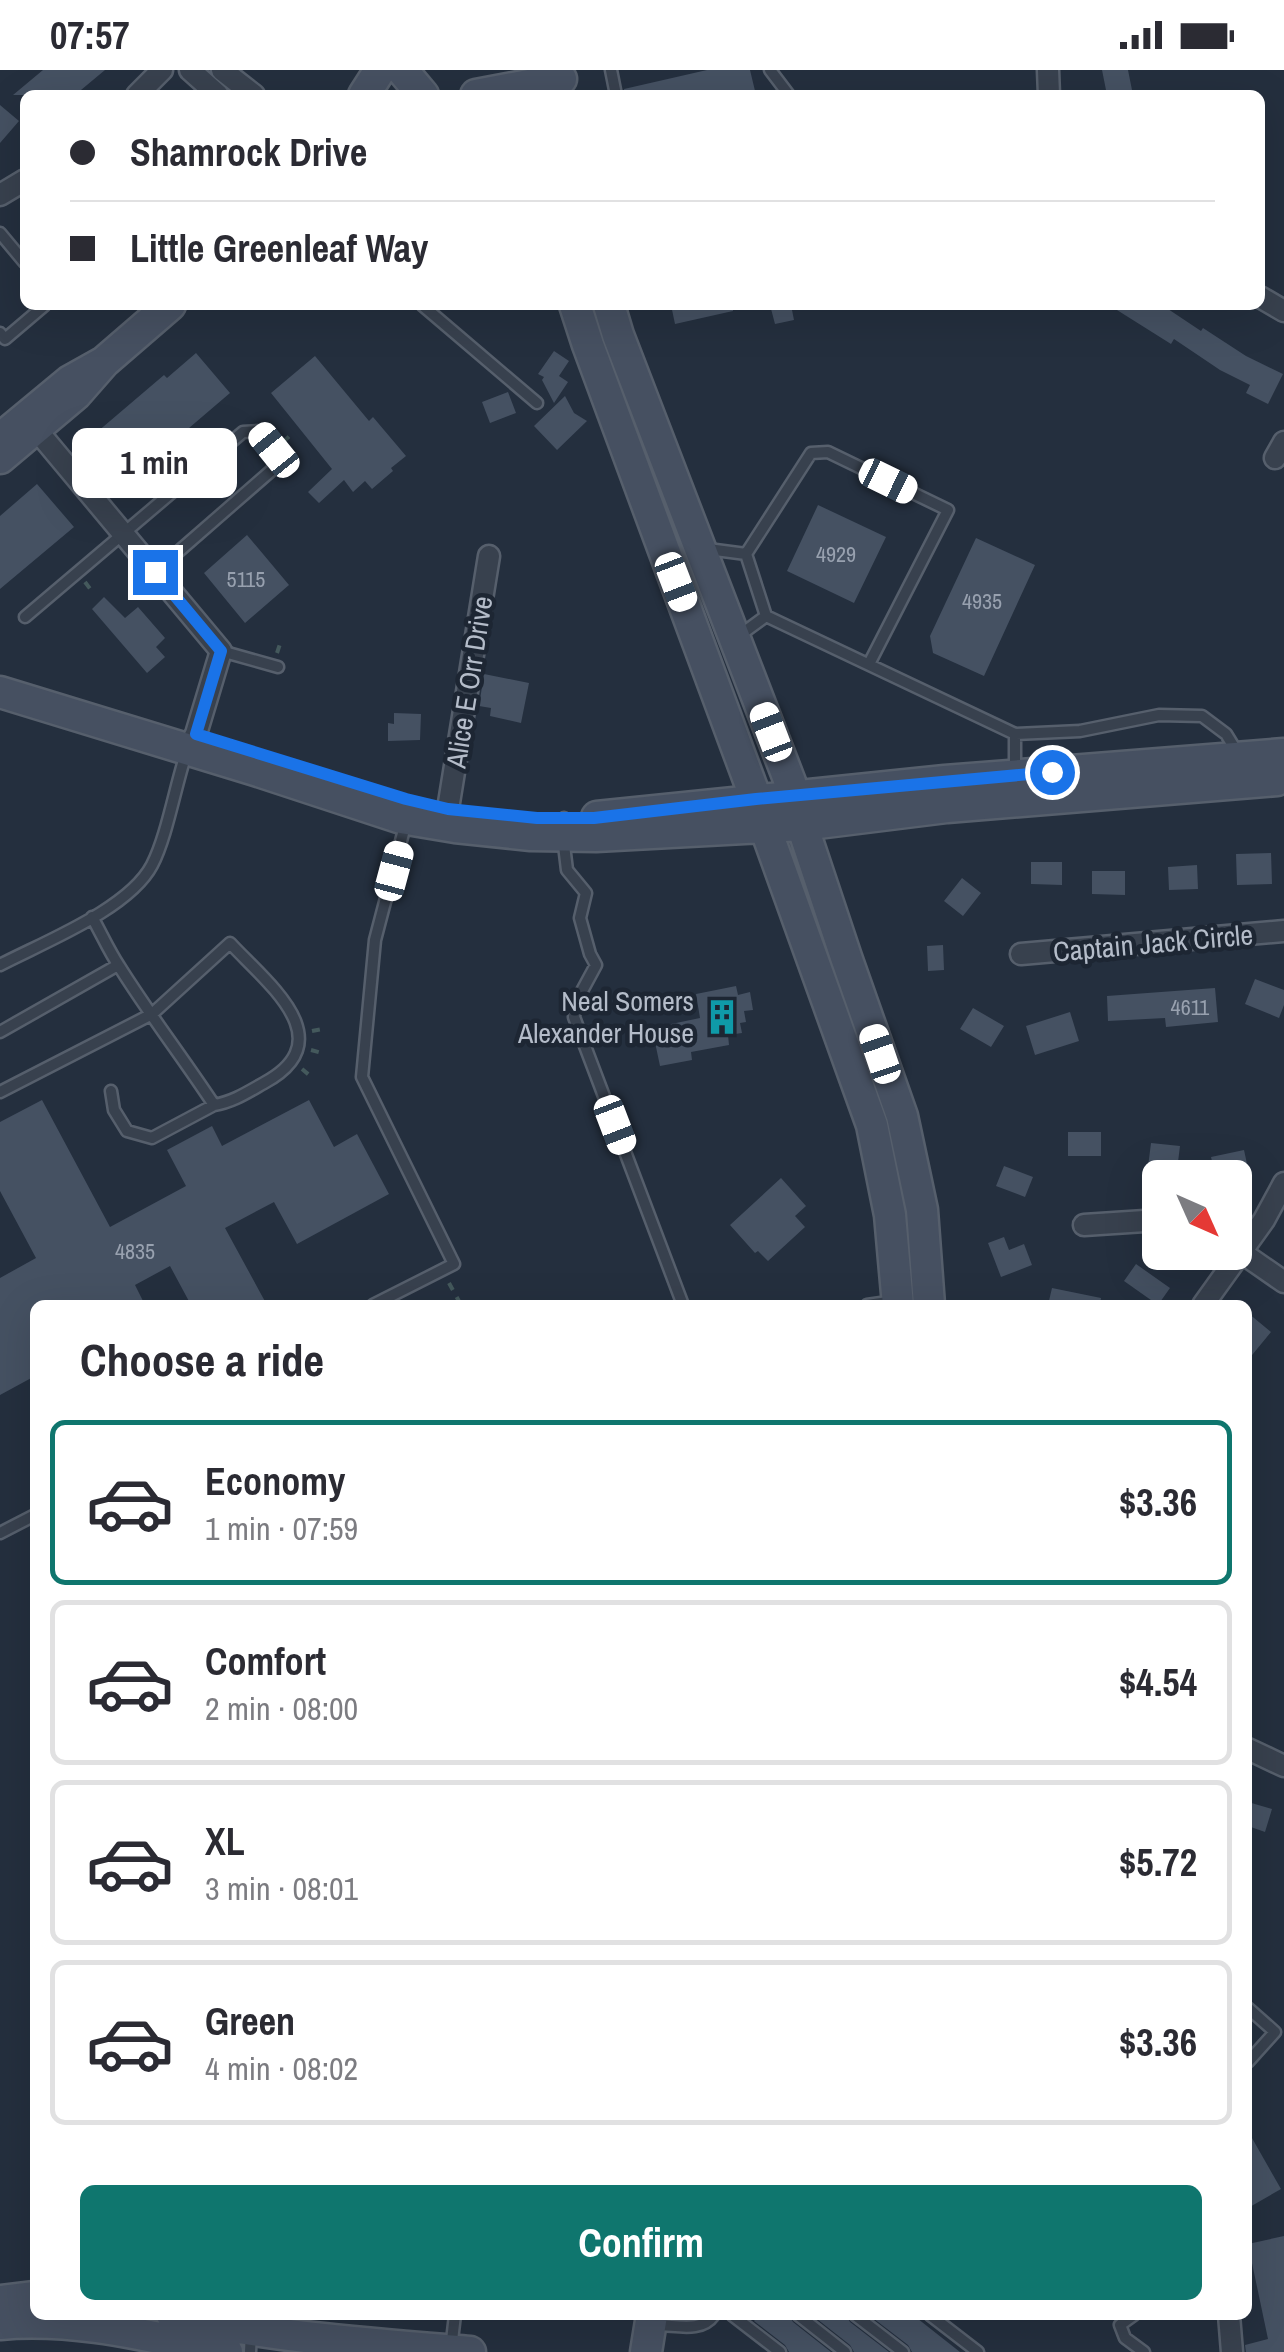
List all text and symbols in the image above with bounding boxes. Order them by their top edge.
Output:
text: 07:57 [50,10,130,61]
text: Shamrock Drive [130,127,367,178]
text: Little Greenleaf Way [130,223,428,274]
car [243,417,305,483]
callout: 1 min [72,427,238,497]
text: 1 min [120,441,189,484]
car [854,454,922,508]
house number: 4929 [816,539,856,569]
car [651,549,701,615]
route end [133,550,178,595]
house number: 5115 [227,564,265,594]
house number: 4935 [962,586,1002,616]
street label: Alice E Orr Drive [437,593,501,772]
car [746,699,796,765]
route start [1030,750,1075,795]
car [372,838,416,904]
street label: Captain Jack Circle [1052,915,1254,971]
place label: Neal Somers Alexander House [517,982,694,1052]
house number: 4611 [1171,992,1209,1022]
building icon: Neal Somers Alexander House [703,998,741,1036]
car [856,1021,904,1087]
car [590,1092,640,1158]
north arrow [1142,1160,1252,1270]
map controls [1142,1160,1252,1270]
house number: 4835 [115,1236,155,1266]
text: Choose a ride [80,1329,324,1390]
text: Economy [205,1456,345,1507]
icon: car [85,1458,175,1548]
text: $3.36 [1119,1477,1197,1528]
text: 1 min · 07:59 [205,1507,358,1550]
text: Comfort [205,1636,326,1687]
icon: car [85,1638,175,1728]
text: $4.54 [1119,1657,1197,1708]
text: 2 min · 08:00 [205,1687,358,1730]
text: XL [205,1816,245,1867]
icon: car [85,1818,175,1908]
text: $5.72 [1119,1837,1197,1888]
text: 3 min · 08:01 [205,1867,358,1910]
text: Green [205,1996,295,2047]
icon: car [85,1998,175,2088]
text: $3.36 [1119,2017,1197,2068]
text: 4 min · 08:02 [205,2047,358,2090]
button: Confirm [80,2185,1202,2300]

